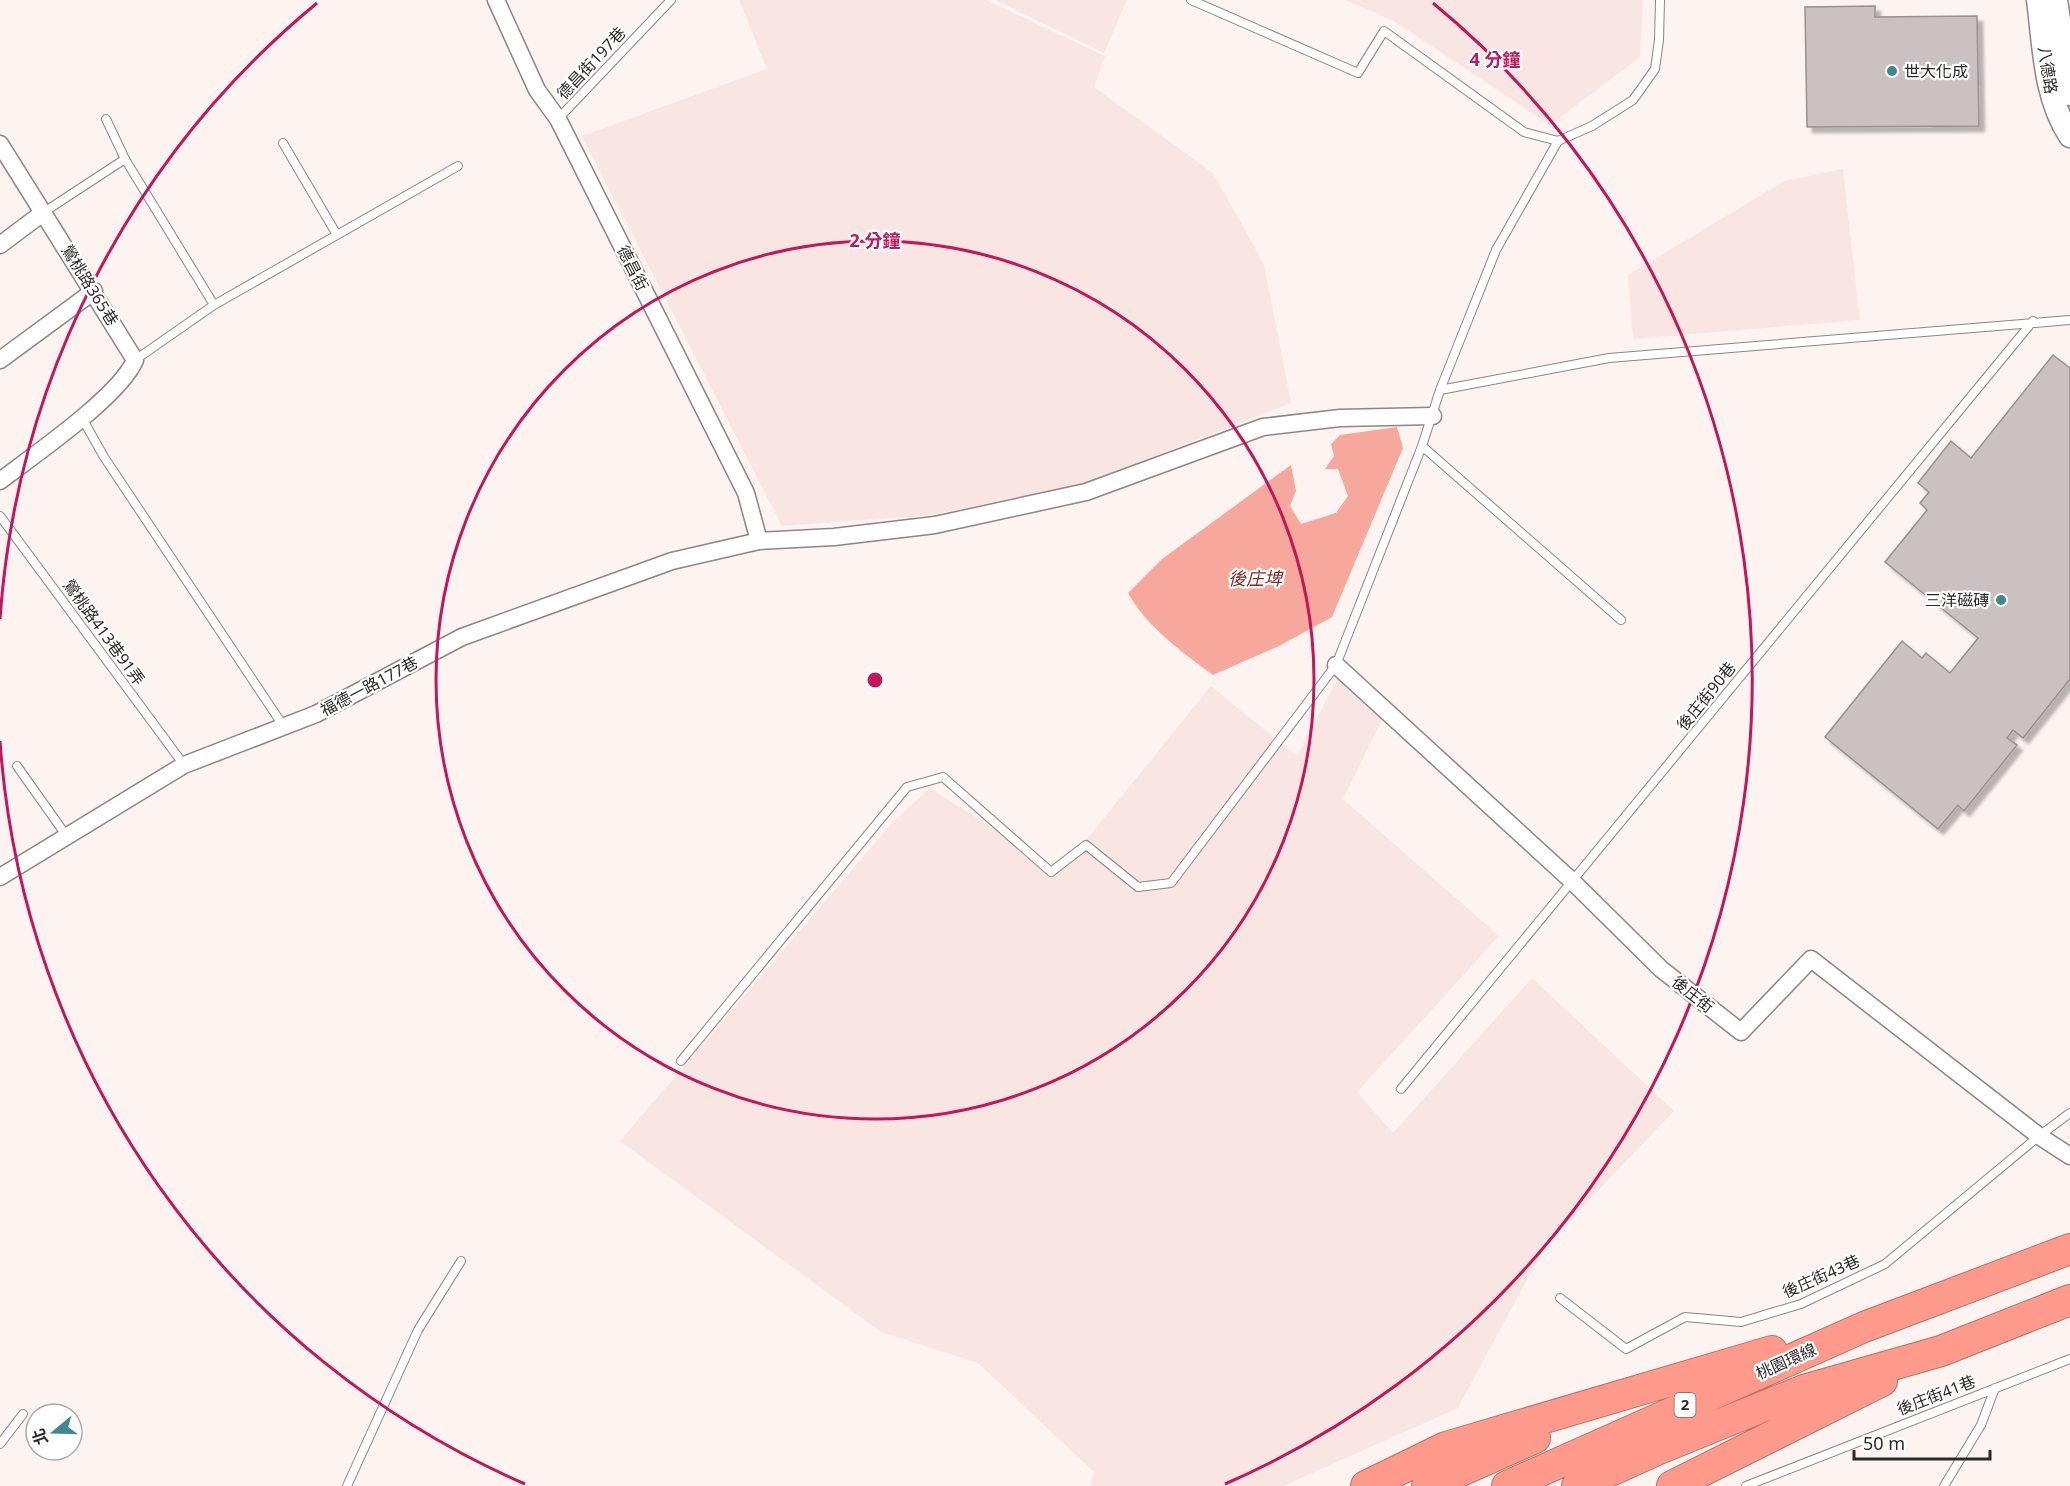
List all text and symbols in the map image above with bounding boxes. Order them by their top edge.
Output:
street label: 德昌街197巷 [552,22,630,104]
street label: 八德路 [2033,45,2063,95]
text: 4 分鐘 [1470,47,1520,71]
place label: 世大化成 [1904,60,1968,82]
marker: 世大化成 [1885,64,1899,78]
text: 2 分鐘 [850,228,900,252]
street label: 鶯桃路365巷 [56,240,124,330]
street label: 德昌街 [612,242,654,294]
water label: 後庄埤 [1228,566,1284,590]
street label: 鶯桃路413巷91弄 [58,575,150,689]
place label: 三洋磁磚 [1925,589,1989,611]
marker: 三洋磁磚 [1994,593,2008,607]
street label: 福德一路177巷 [316,651,422,721]
street label: 後庄街90巷 [1672,657,1740,735]
centre of rings [865,670,885,690]
street label: 後庄街 [1667,971,1719,1017]
street label: 後庄街43巷 [1779,1249,1863,1303]
street label: 桃園環線 [1752,1338,1820,1384]
street label: 後庄街41巷 [1894,1370,1978,1420]
road number: 2 [1674,1393,1696,1417]
north arrow [24,1402,84,1462]
scale bar [1854,1423,1990,1461]
text: 北 [27,1426,53,1448]
text: 50 m [1863,1431,1905,1455]

